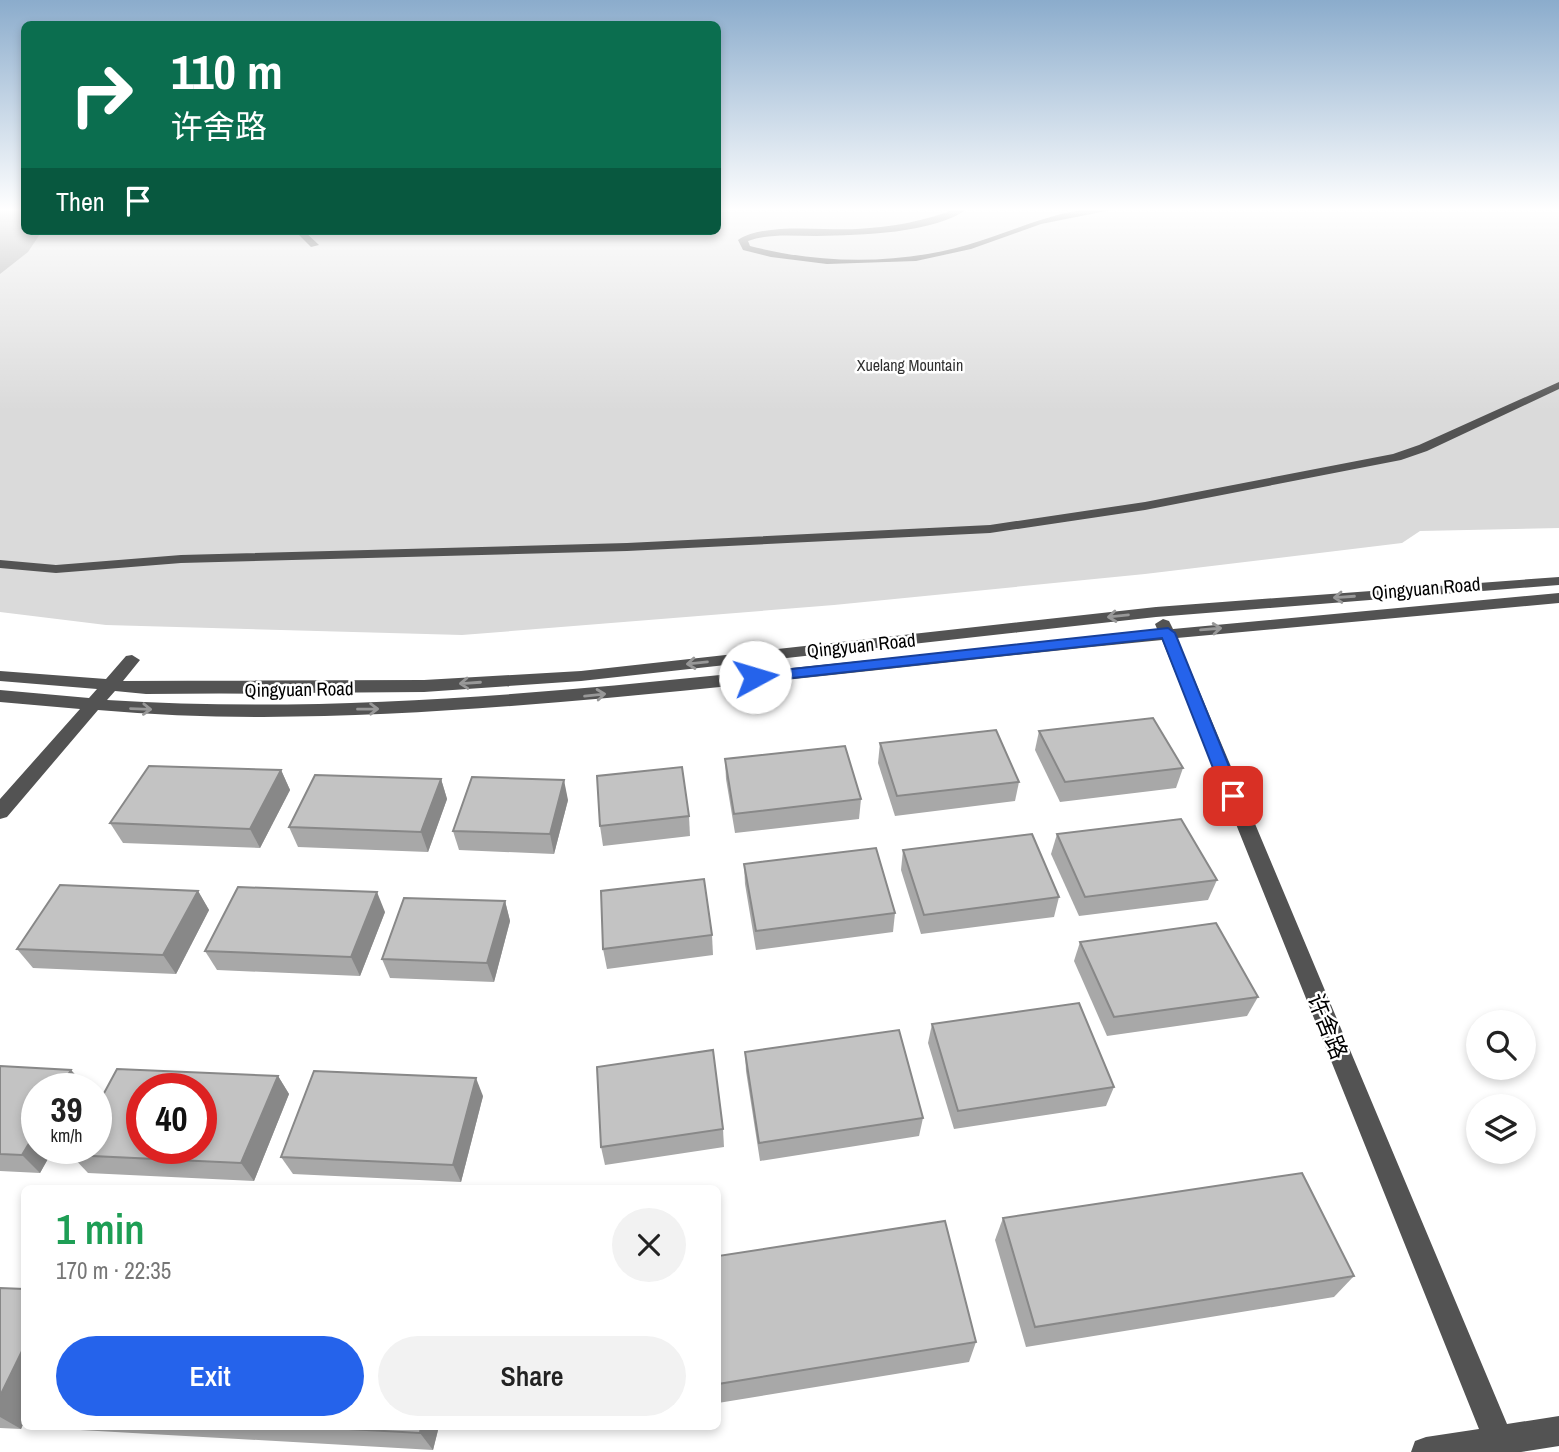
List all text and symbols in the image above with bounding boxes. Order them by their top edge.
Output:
text: 110 m [171,38,283,104]
icon: right [56,49,147,140]
text: 许舍路 [171,105,267,148]
icon: arrive [119,182,157,220]
text: Then [56,184,105,219]
park label: Xuelang Mountain [857,354,963,376]
street label: Qingyuan Road [1371,570,1481,606]
one-way arrow [1334,591,1356,604]
one-way arrow [1107,610,1130,623]
one-way arrow [1200,622,1222,635]
street label: Qingyuan Road [805,626,917,664]
position arrow [718,640,792,714]
one-way arrow [686,657,709,670]
street label: Qingyuan Road [244,675,354,703]
one-way arrow [459,677,482,690]
one-way arrow [584,688,606,701]
one-way arrow [129,702,152,715]
one-way arrow [357,703,380,716]
pin [1203,766,1263,826]
icon: arrive [1214,777,1252,815]
street label: 许舍路 [1301,988,1355,1064]
map controls [1466,1010,1536,1164]
button: search [1466,1010,1536,1080]
speed limit sign: 40 [126,1073,217,1164]
text: 39 [51,1086,82,1133]
button: layers [1466,1094,1536,1164]
text: km/h [51,1123,83,1148]
text: 1 min [56,1201,145,1257]
button: close [612,1208,686,1282]
text: 170 m · 22:35 [56,1255,171,1286]
button: Exit [56,1336,364,1416]
button: Share [378,1336,686,1416]

